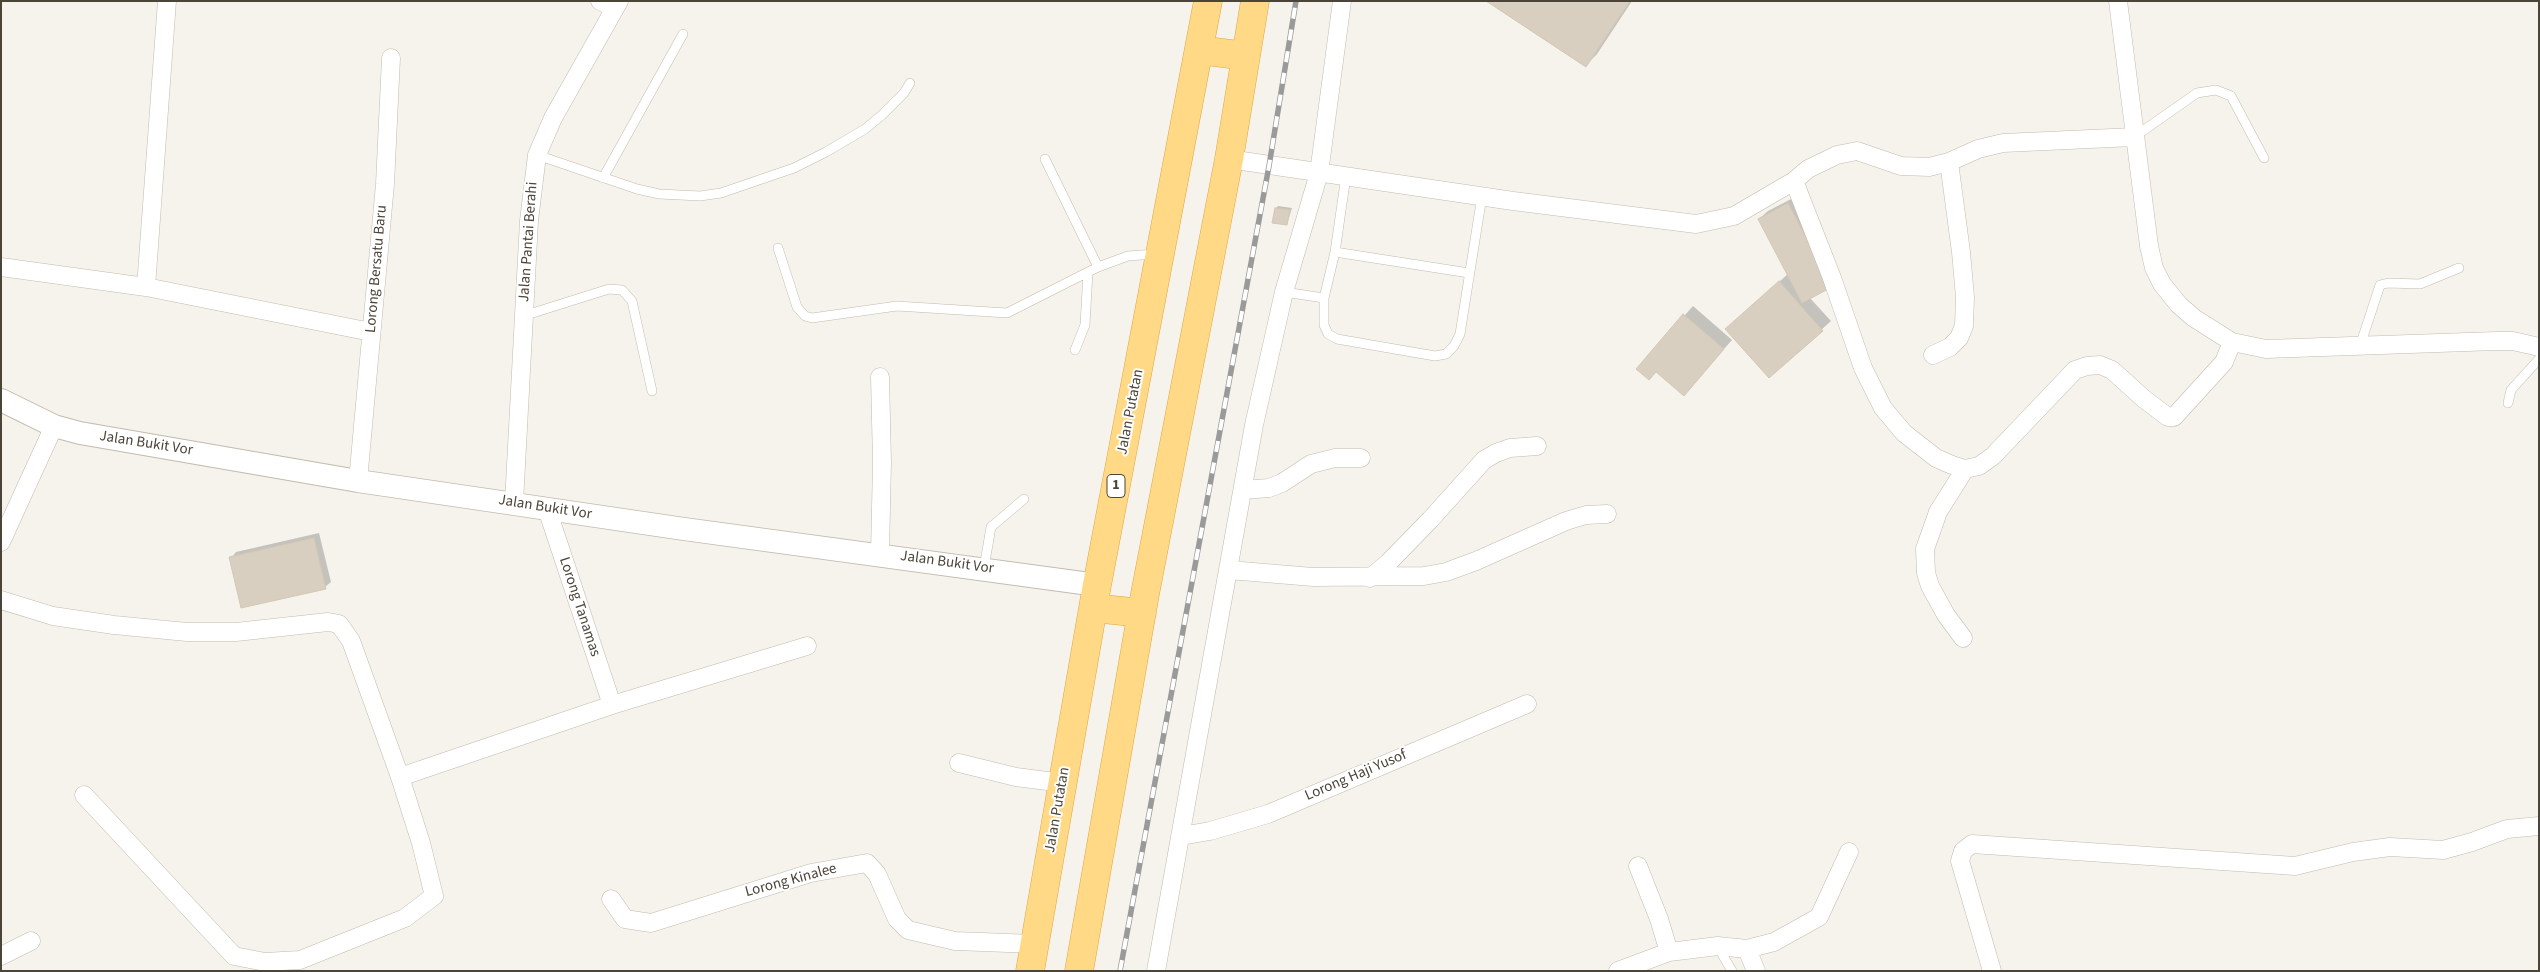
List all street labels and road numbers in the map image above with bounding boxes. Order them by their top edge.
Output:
street label: Jalan Pantai Berahi [516,181,542,303]
street label: Lorong Bersatu Baru [362,204,392,334]
street label: Jalan Putatan [1114,368,1148,456]
street label: Jalan Bukit Vor [98,428,194,460]
road number: 1 [1107,474,1125,498]
street label: Jalan Bukit Vor [497,492,593,524]
street label: Jalan Bukit Vor [899,548,995,578]
street label: Lorong Tanamas [554,555,604,659]
street label: Lorong Haji Yusof [1303,747,1409,805]
street label: Jalan Putatan [1042,766,1074,854]
street label: Lorong Kinalee [743,860,839,902]

